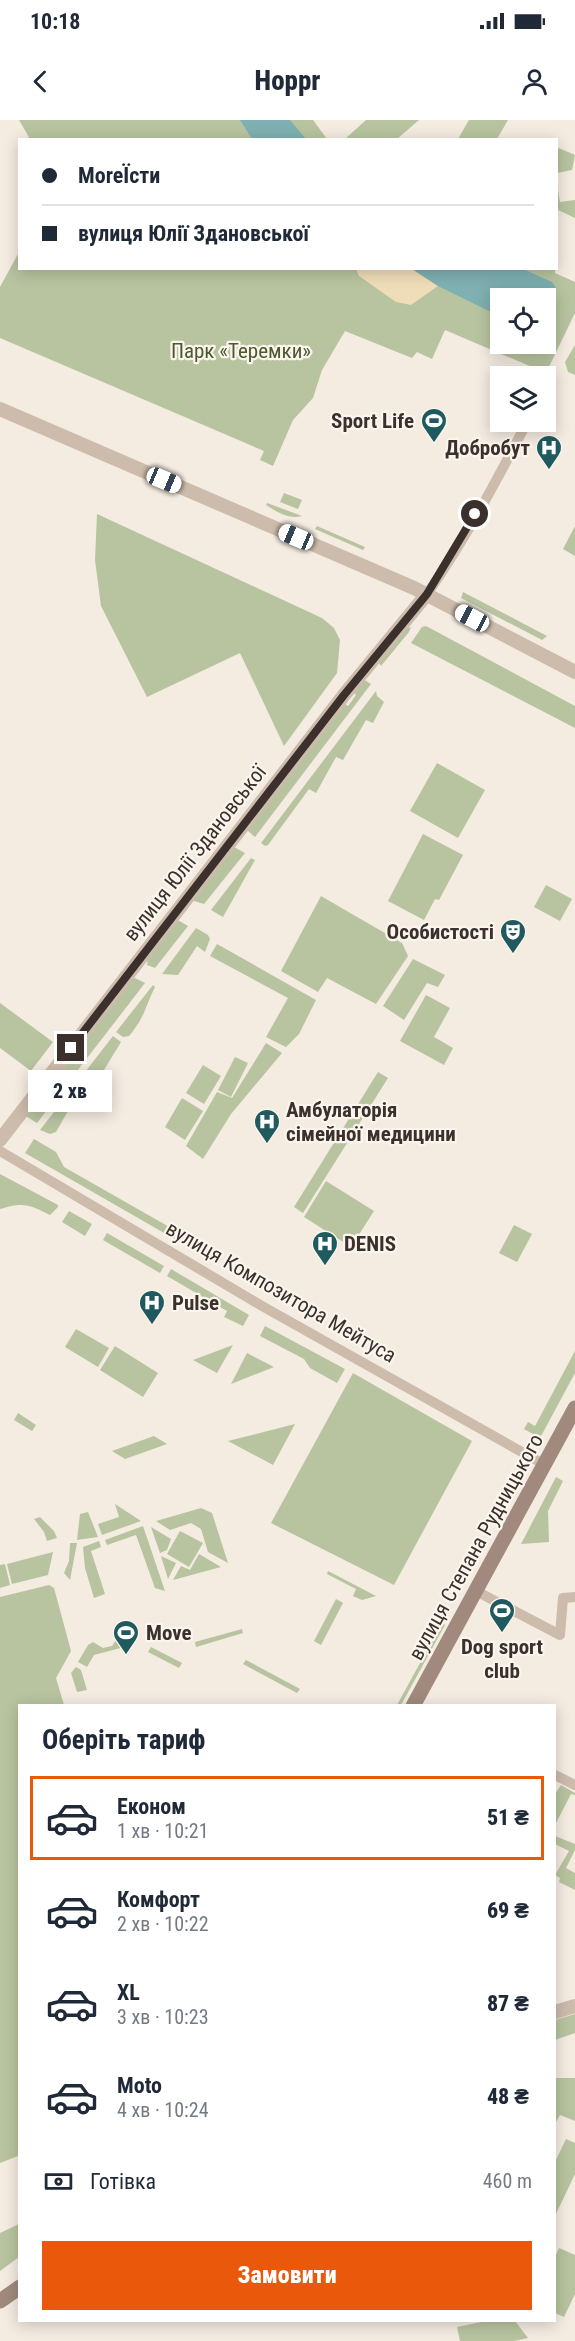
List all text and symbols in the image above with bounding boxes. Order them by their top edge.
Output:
text: 10:18 [30,9,81,34]
icon: back [24,65,57,98]
text: Hoppr [255,65,320,97]
icon: person [518,65,551,98]
text: MoreЇсти [78,163,160,188]
text: вулиця Юлії Здановської [78,221,309,246]
map controls [490,288,556,432]
button: locate [490,288,556,354]
park label: Парк «Теремки» [171,339,311,363]
button: layers [490,366,556,432]
sports icon: Sport Life [419,406,449,444]
place label: Sport Life [331,409,414,433]
hospital icon: Добробут [534,433,564,471]
place label: Добробут [445,436,530,460]
car [144,465,184,495]
route start [461,500,488,527]
car [276,522,316,552]
car [452,602,492,634]
street label: вулиця Юлії Здановської [119,759,272,946]
theatre icon: Особистості [498,917,528,955]
place label: Особистості [387,920,494,944]
route end [57,1034,84,1061]
callout: 2 хв [29,1069,113,1111]
text: 2 хв [53,1079,87,1103]
place label: Амбулаторія сімейної медицини [286,1098,456,1146]
hospital icon: Амбулаторія сімейної медицини [252,1107,282,1145]
street label: вулиця Композитора Мейтуса [162,1216,400,1368]
hospital icon: DENIS [310,1229,340,1267]
place label: DENIS [344,1232,396,1256]
hospital icon: Pulse [137,1288,167,1326]
place label: Pulse [172,1291,219,1315]
street label: вулиця Степана Рудницького [404,1430,548,1664]
sports icon: Dog sport club [487,1596,517,1634]
sports icon: Move [111,1618,141,1656]
place label: Move [146,1621,192,1645]
place label: Dog sport club [461,1635,543,1683]
text: Оберіть тариф [42,1724,205,1756]
icon: car [45,1791,99,1845]
text: Економ [117,1794,186,1819]
text: 51 ₴ [487,1805,529,1830]
text: 1 хв · 10:21 [117,1819,209,1843]
icon: car [45,1884,99,1938]
text: Комфорт [117,1887,200,1912]
text: 69 ₴ [487,1898,529,1923]
text: 2 хв · 10:22 [117,1912,209,1936]
icon: car [45,1977,99,2031]
text: XL [117,1980,140,2005]
text: 87 ₴ [487,1991,529,2016]
text: 3 хв · 10:23 [117,2005,209,2029]
icon: car [45,2070,99,2124]
text: Moto [117,2073,162,2098]
text: 48 ₴ [487,2084,529,2109]
text: 4 хв · 10:24 [117,2098,209,2122]
icon: cash [42,2165,75,2198]
text: Готівка [90,2169,156,2194]
text: 460 m [483,2169,532,2193]
button: Замовити [42,2241,532,2310]

